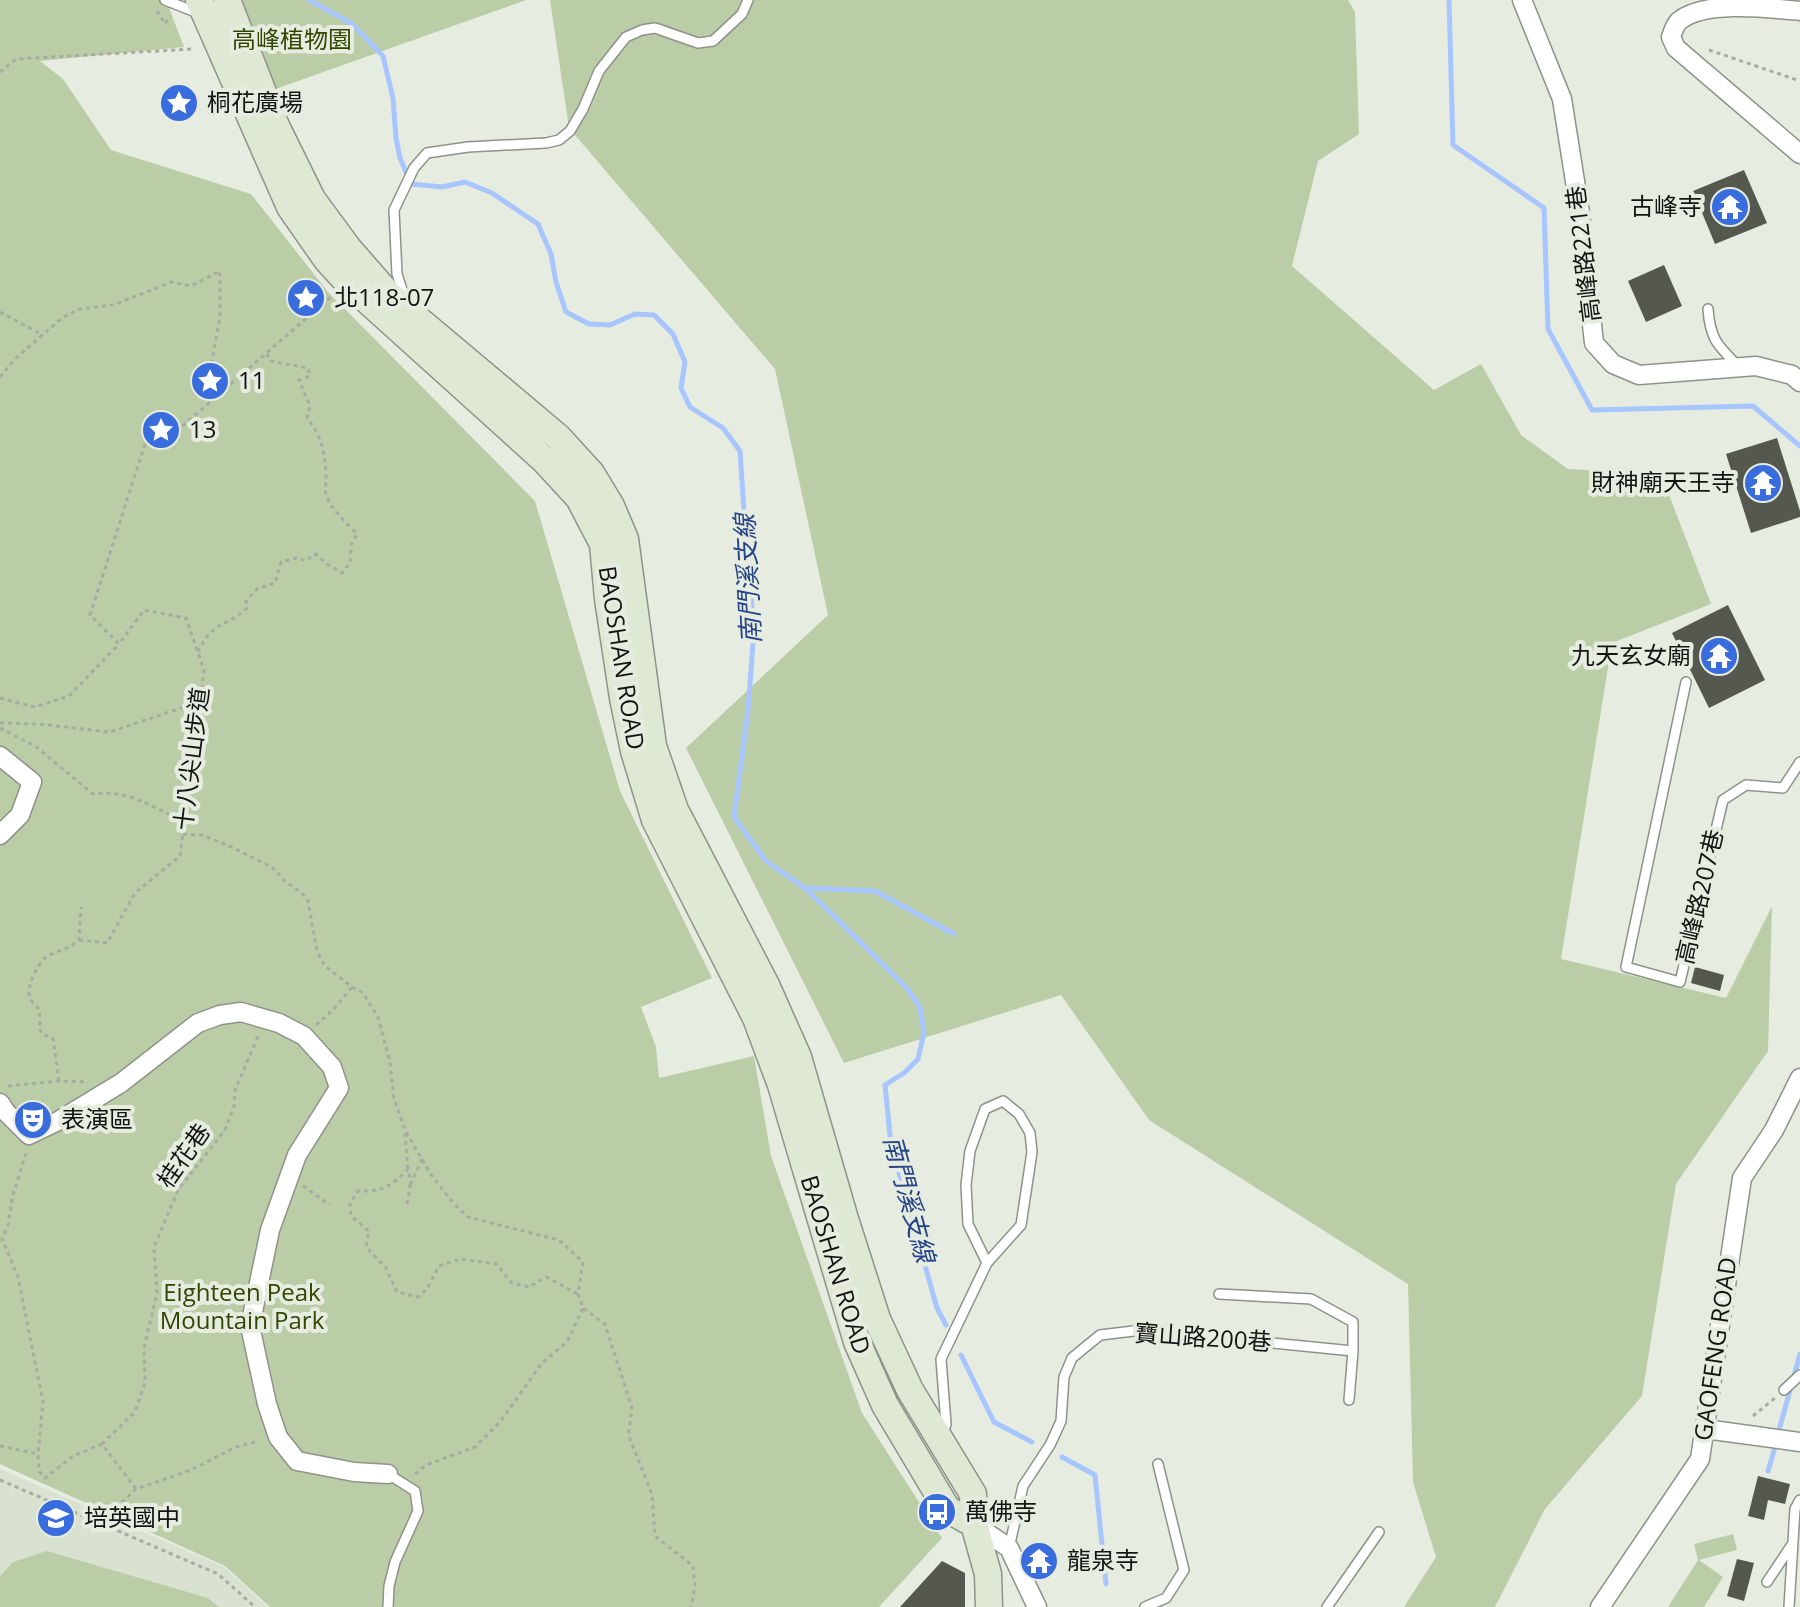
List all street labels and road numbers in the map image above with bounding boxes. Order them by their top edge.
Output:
street label: 高峰路221巷 [1558,184,1607,324]
street label: BAOSHAN ROAD [592,563,653,752]
street label: 十八尖山步道 [165,685,216,832]
street label: 高峰路207巷 [1667,826,1730,967]
street label: 桂花巷 [149,1116,217,1194]
street label: BAOSHAN ROAD [793,1171,879,1358]
street label: GAOFENG ROAD [1685,1255,1744,1443]
street label: 寶山路200巷 [1134,1315,1273,1358]

